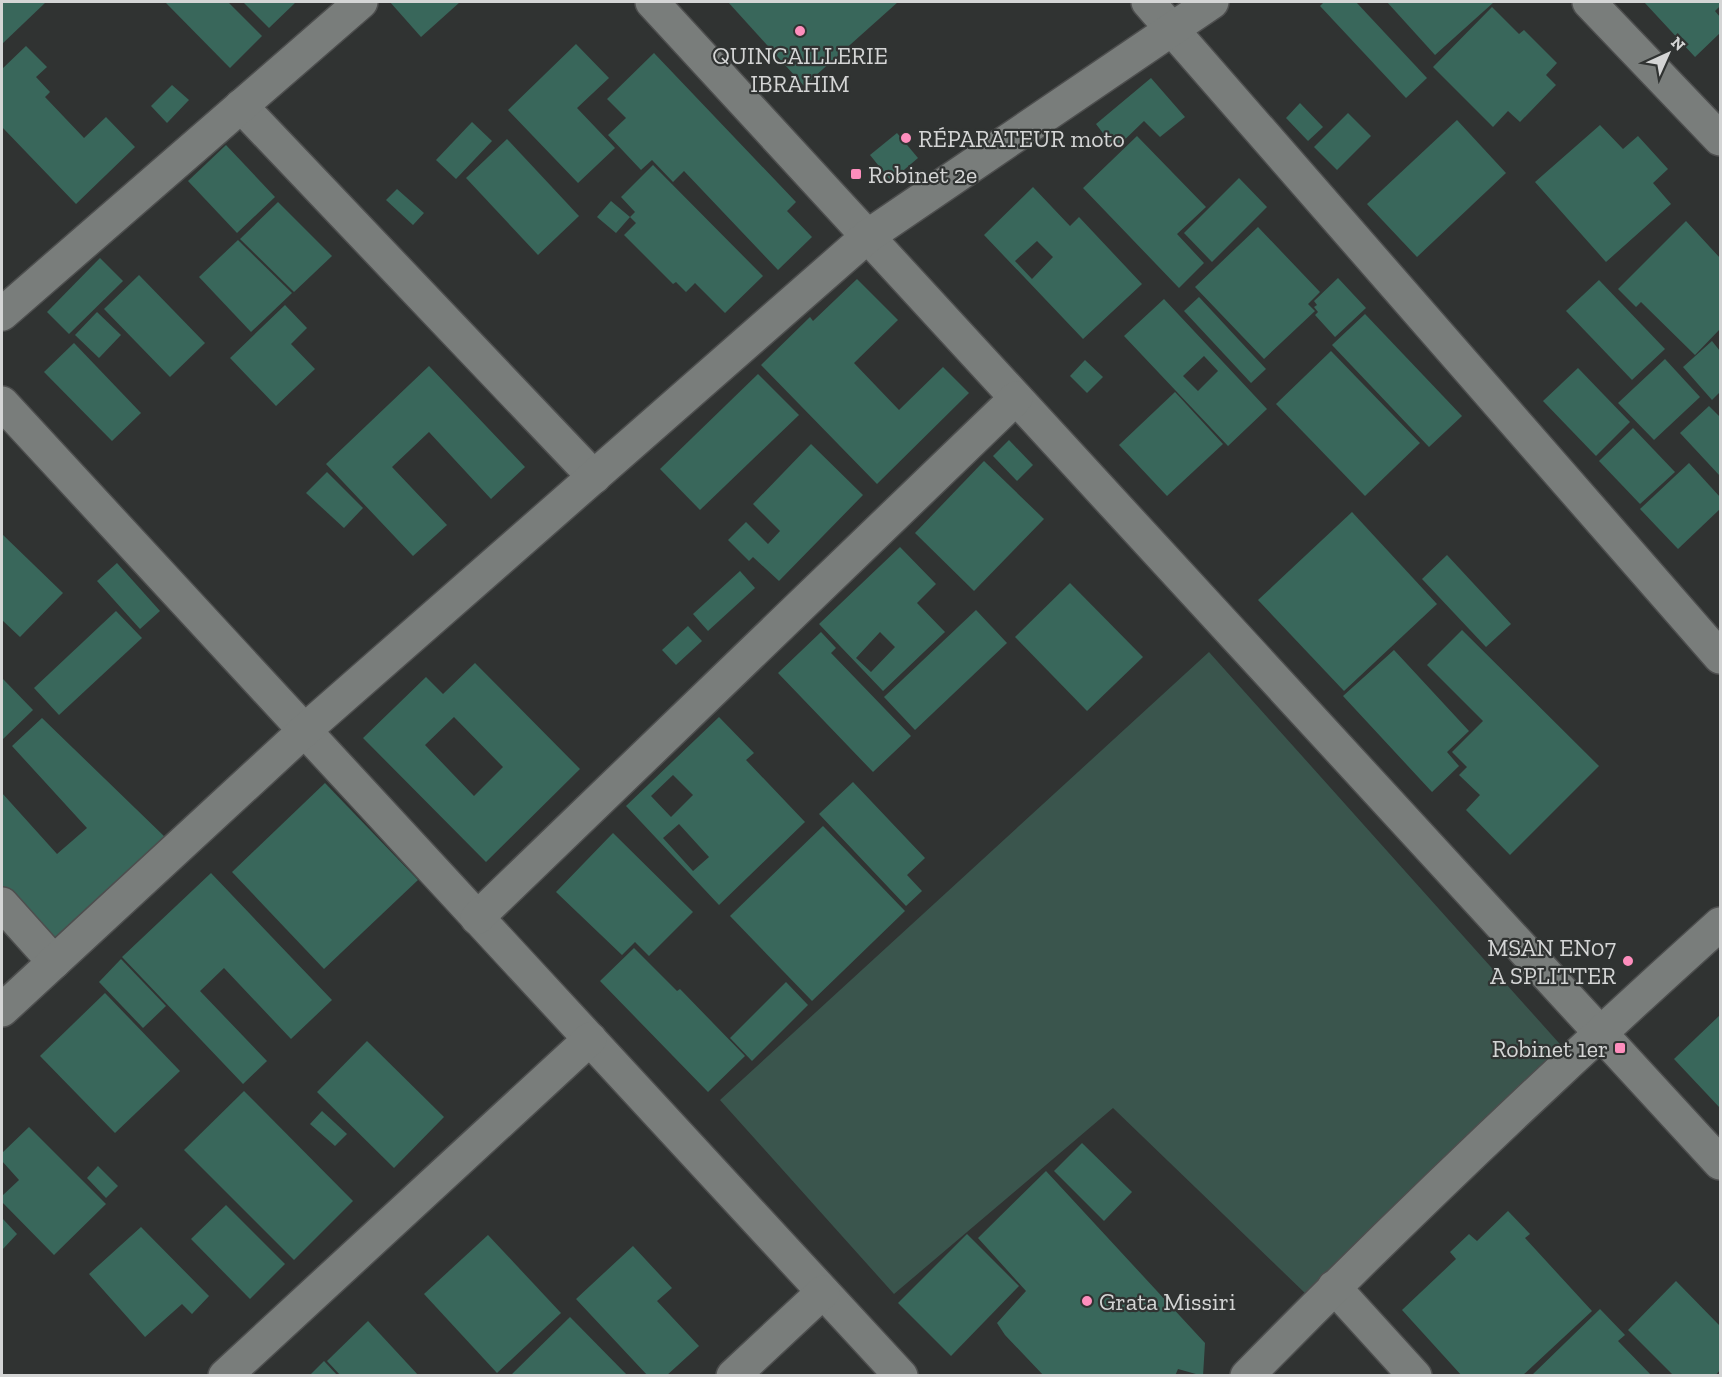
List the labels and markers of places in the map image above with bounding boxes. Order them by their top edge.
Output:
marker: QUINCAILLERIE IBRAHIM [793,24,807,38]
place label: QUINCAILLERIE IBRAHIM [712,41,888,98]
place label: RÉPARATEUR moto [918,124,1125,153]
marker: RÉPARATEUR moto [899,131,913,145]
place label: Robinet 2e [868,160,977,189]
marker: Robinet 2e [849,167,863,181]
place label: MSAN EN07 A SPLITTER [1487,933,1616,990]
marker: MSAN EN07 A SPLITTER [1621,954,1635,968]
place label: Robinet 1er [1492,1034,1608,1063]
marker: Robinet 1er [1613,1041,1627,1055]
place label: Grata Missiri [1099,1287,1236,1316]
marker: Grata Missiri [1080,1294,1094,1308]

